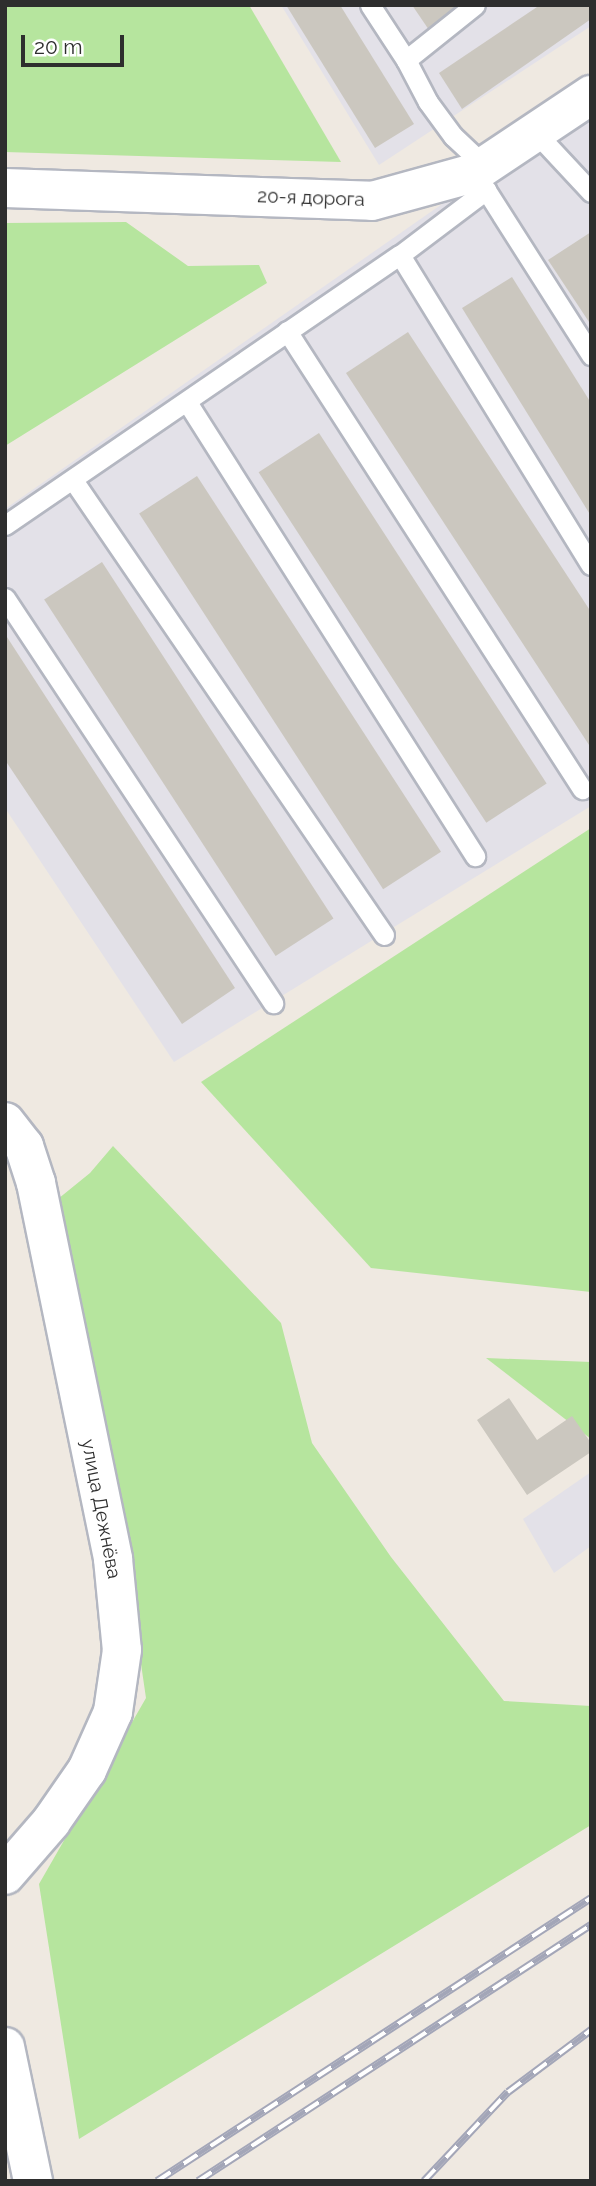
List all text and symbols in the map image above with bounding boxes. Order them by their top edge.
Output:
scale bar [24,21,128,65]
text: 20 m [34,34,82,59]
street label: 20-я дорога [257,185,365,211]
street label: улица Дежнёва [76,1437,126,1581]

